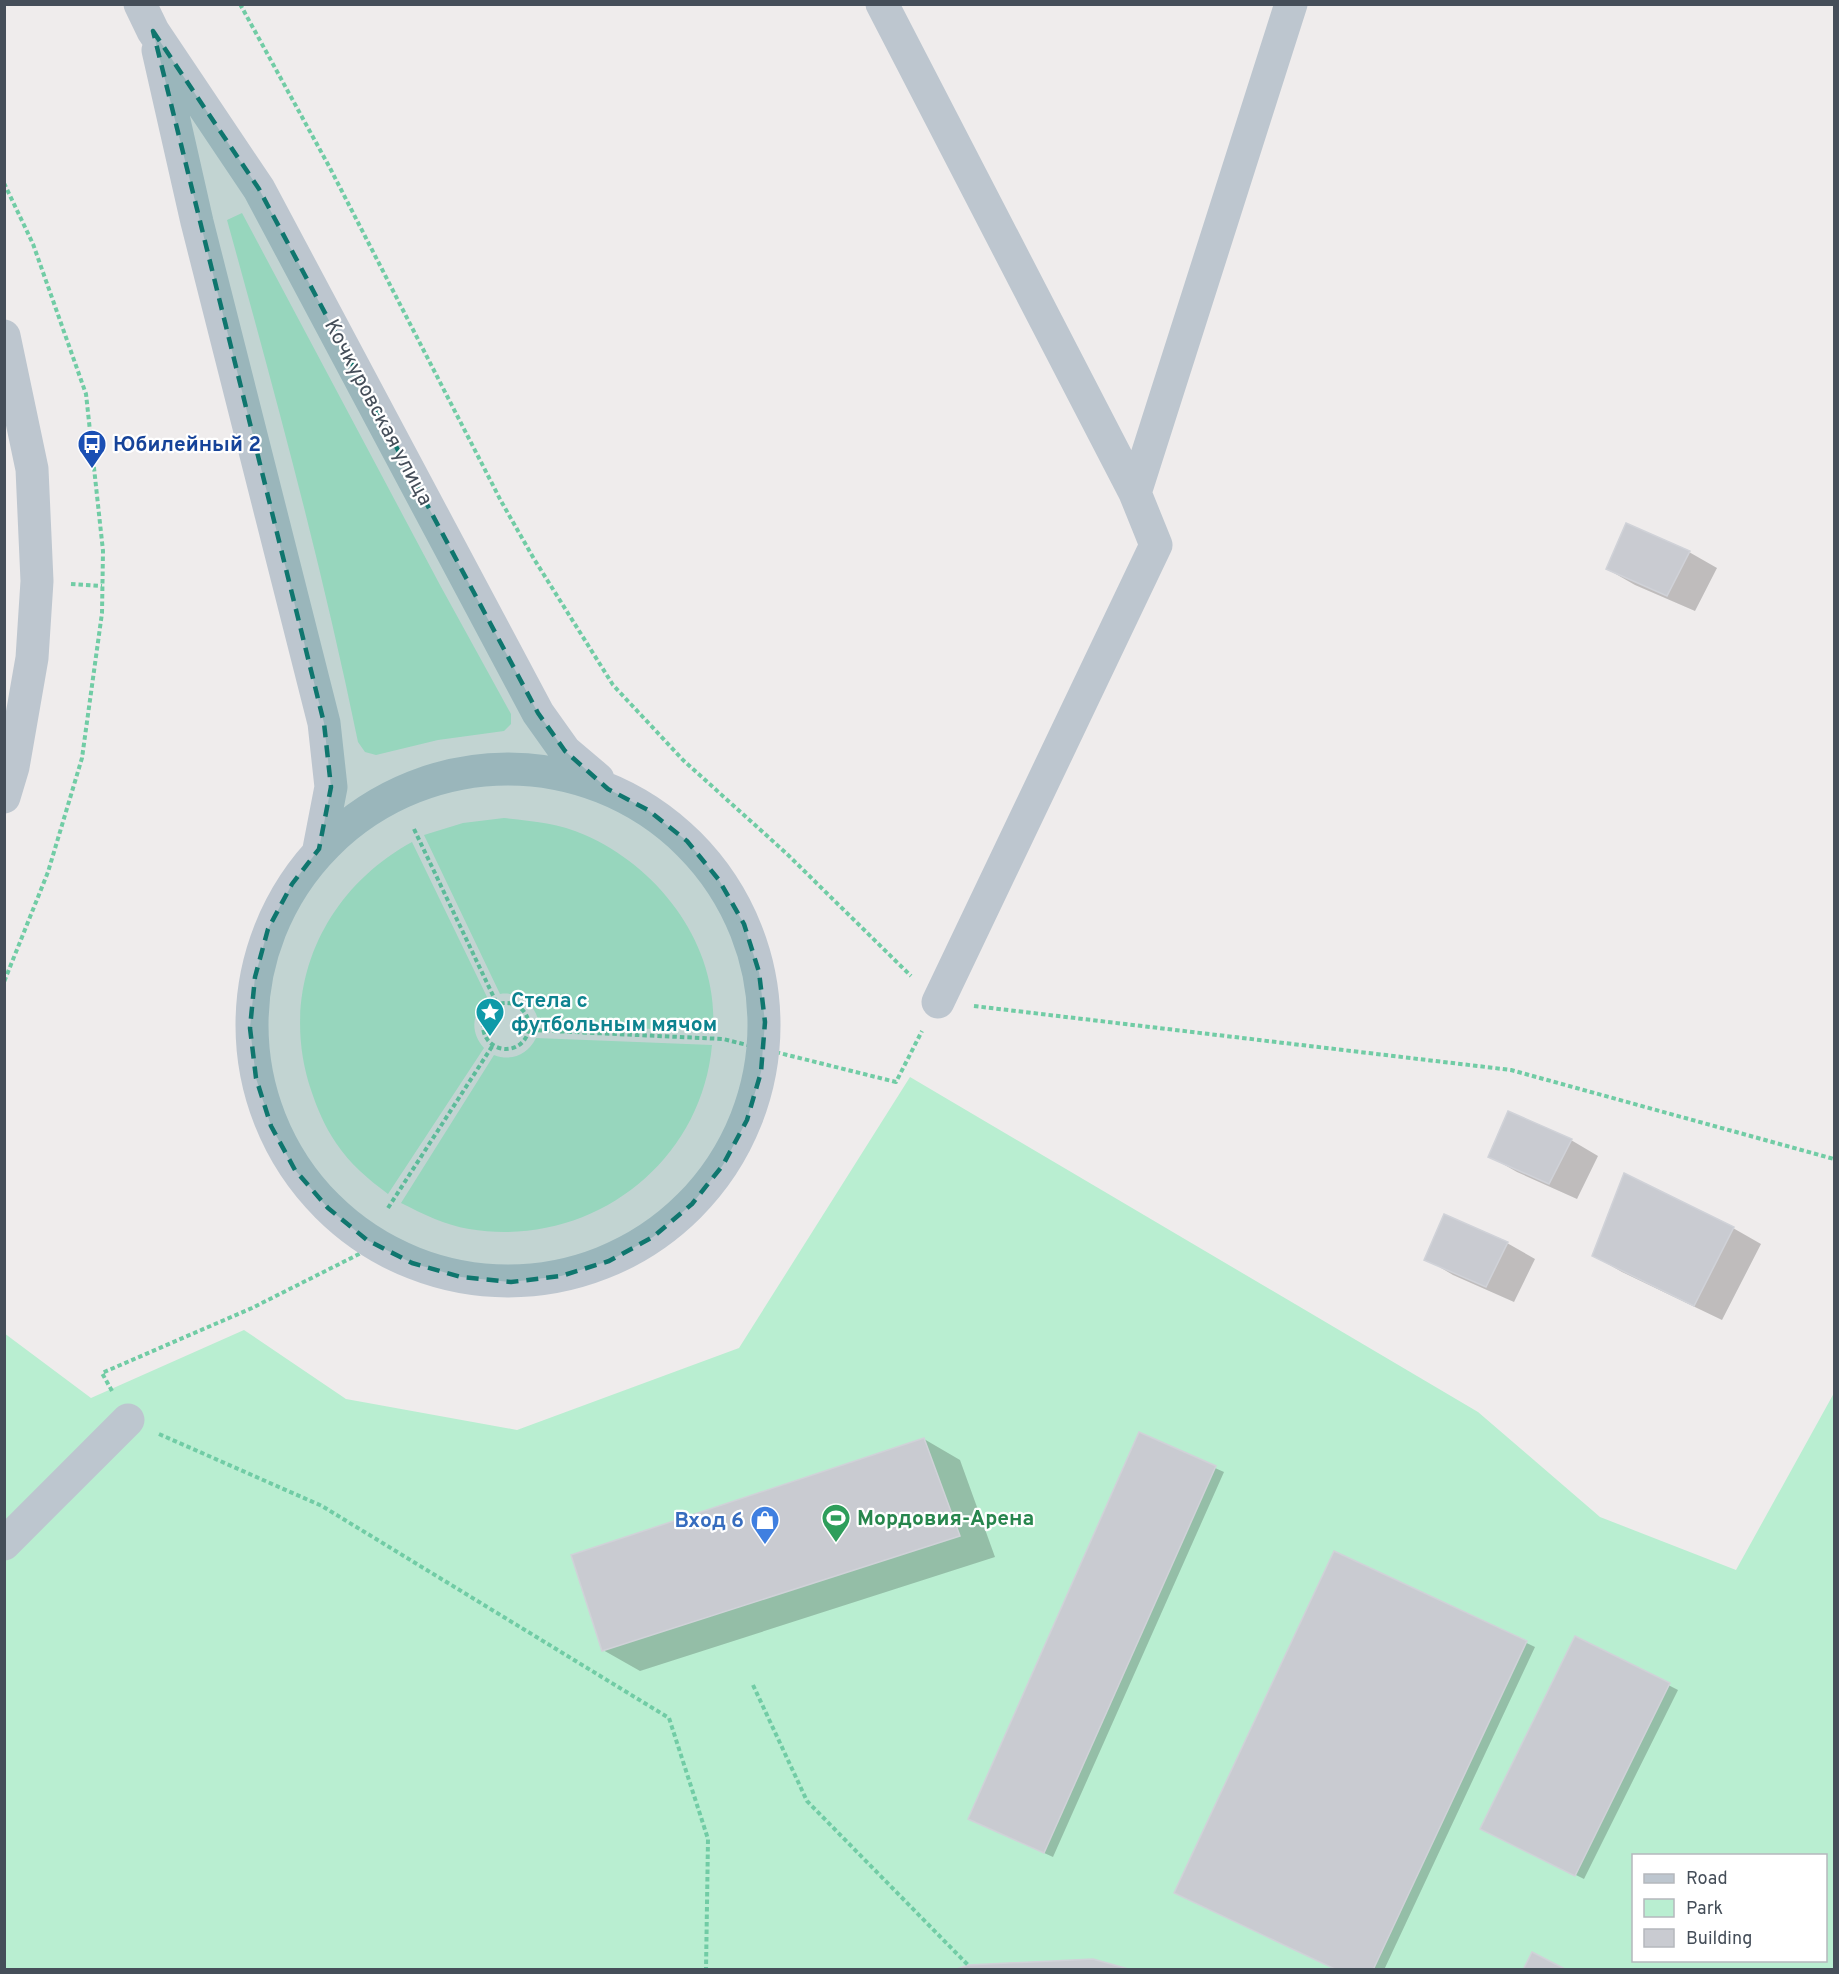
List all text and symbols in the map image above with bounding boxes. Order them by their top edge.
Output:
street label: Кочкуровская улица [317,315,438,510]
bus stop icon: Юбилейный 2 [76,428,108,470]
place label: Юбилейный 2 [113,432,261,459]
place label: Стела с футбольным мячом [511,988,717,1039]
place icon: Стела с футбольным мячом [474,996,506,1038]
sports icon: Мордовия-Арена [820,1502,852,1544]
shop icon: Вход 6 [749,1504,781,1546]
place label: Мордовия-Арена [857,1506,1034,1533]
place label: Вход 6 [675,1508,744,1535]
legend [1632,1854,1827,1962]
text: Road [1686,1868,1728,1891]
text: Park [1686,1898,1723,1921]
text: Building [1686,1928,1752,1951]

